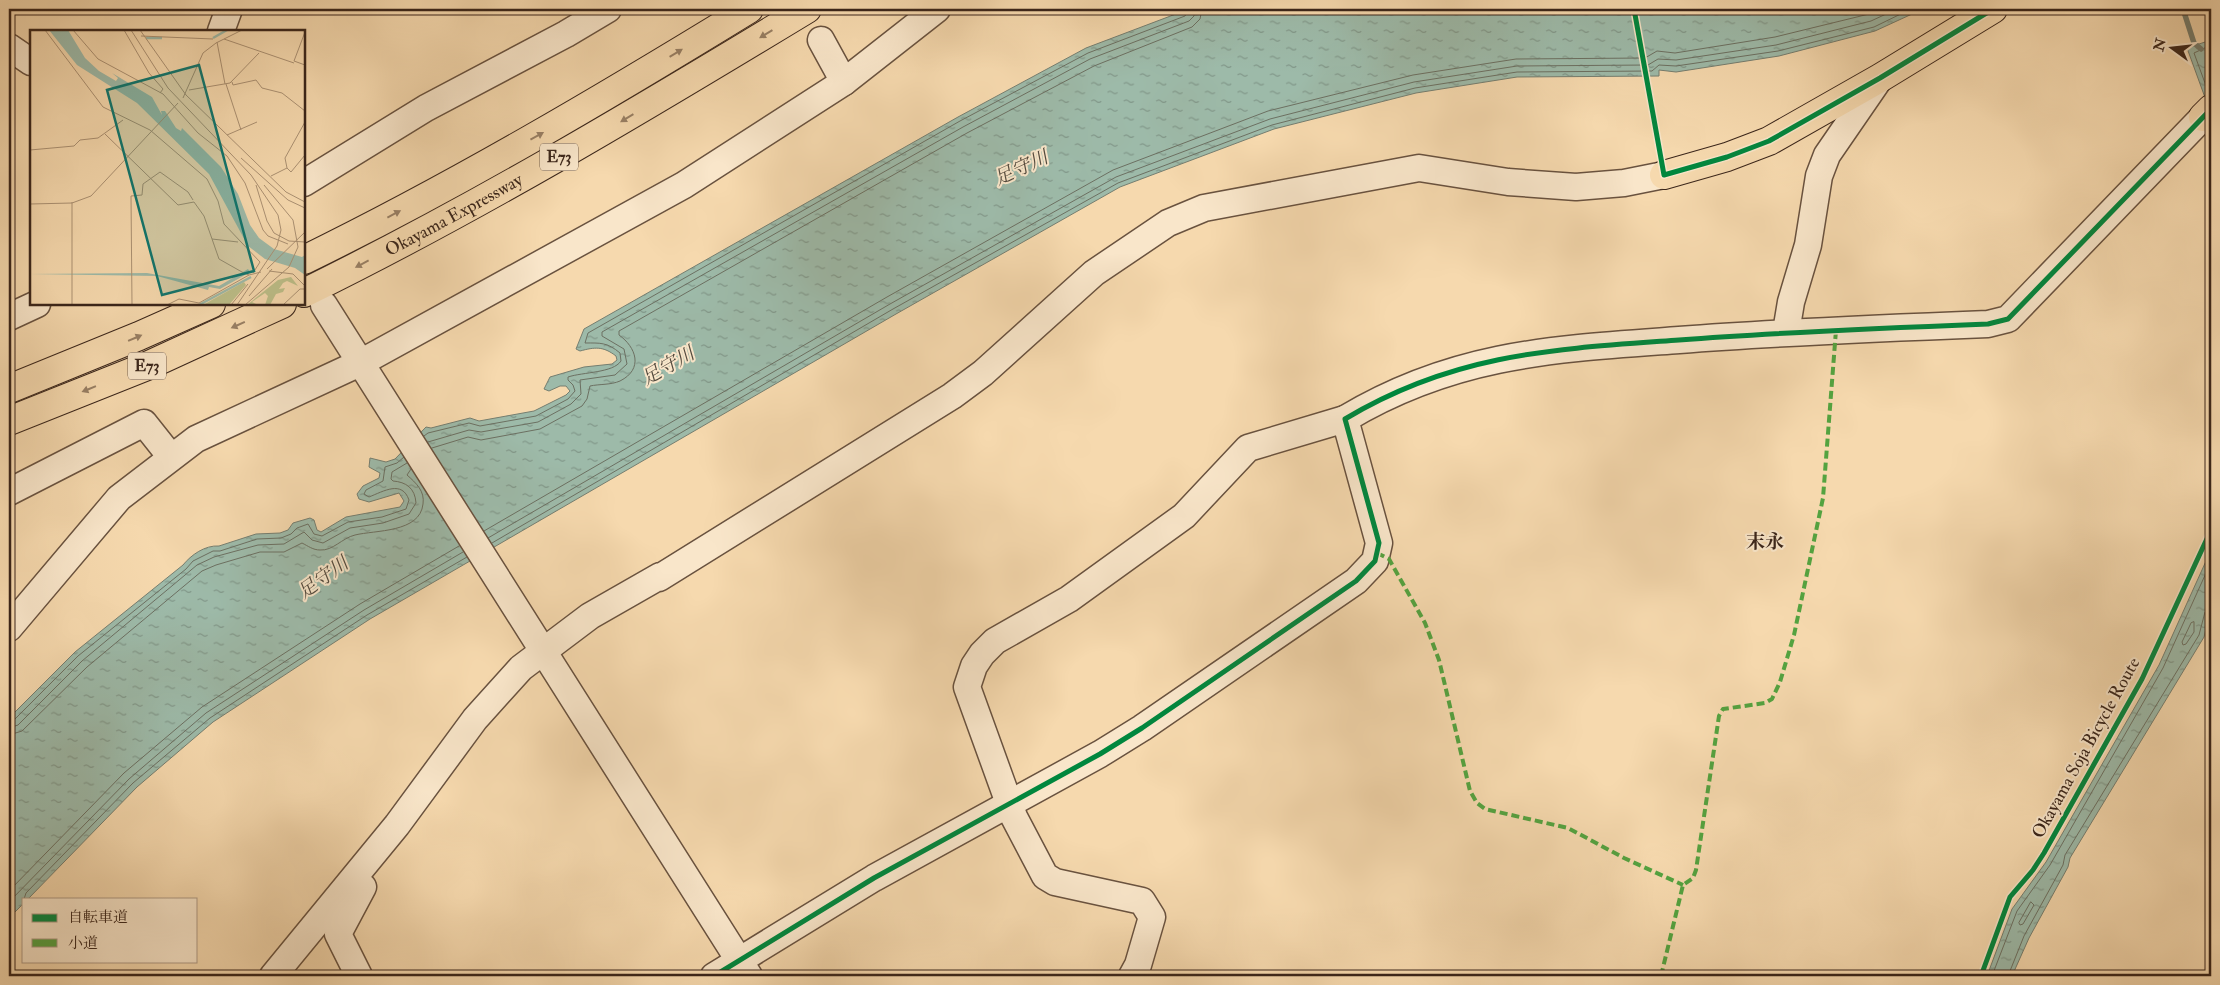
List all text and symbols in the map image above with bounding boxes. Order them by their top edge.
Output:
north arrow [2148,22,2198,72]
one-way arrow [759,29,772,39]
inset map [30,30,305,305]
text: N [2150,36,2170,54]
one-way arrow [670,49,683,58]
one-way arrow [620,114,633,123]
one-way arrow [529,132,544,140]
road number: E73 [540,144,578,170]
water label: 足守川 [990,144,1054,191]
street label: Okayama Expressway [381,167,528,261]
one-way arrow [387,210,401,218]
one-way arrow [355,260,369,268]
one-way arrow [231,321,245,329]
one-way arrow [128,333,142,341]
water label: 足守川 [637,340,700,391]
road number: E73 [128,352,166,380]
one-way arrow [82,386,96,394]
district label: 末永 [1746,530,1784,554]
water label: 足守川 [293,550,355,604]
street label: Okayama Soja Bicycle Route [2027,653,2146,842]
legend [22,898,198,962]
text: 自転車道 [68,908,128,927]
text: 小道 [68,934,98,953]

